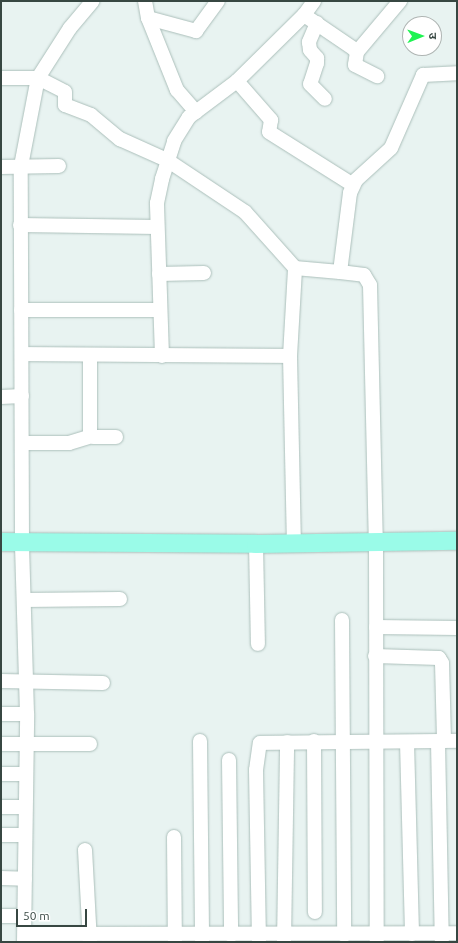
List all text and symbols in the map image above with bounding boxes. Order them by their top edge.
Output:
north arrow [402,16,442,56]
text: उ [427,32,439,39]
scale bar [18,901,89,927]
text: 50 m [23,909,50,922]

